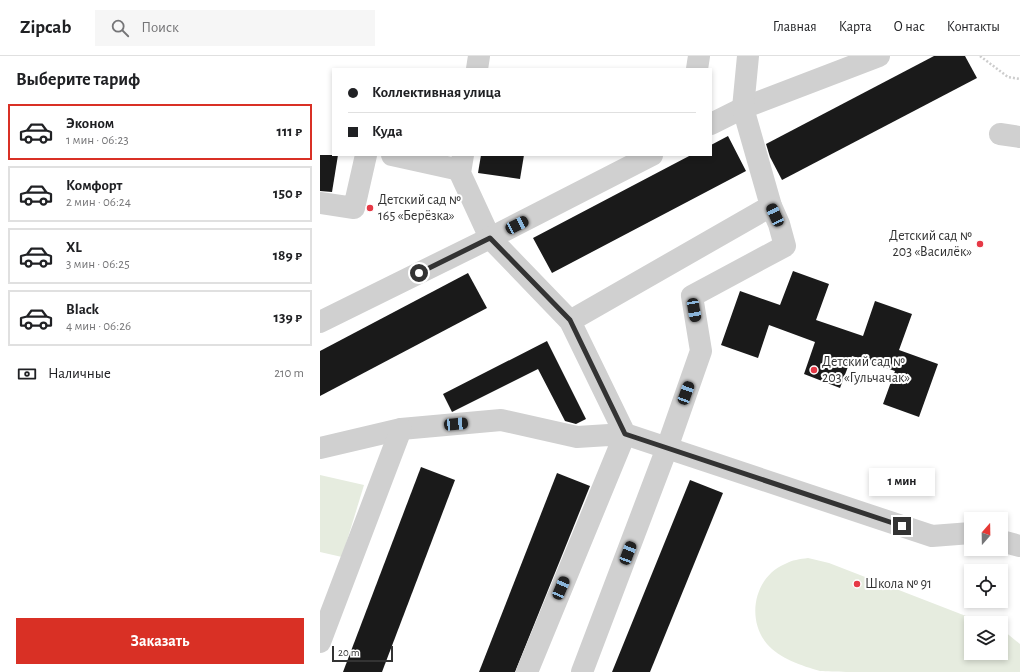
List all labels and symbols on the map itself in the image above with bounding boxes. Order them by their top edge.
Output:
place label: Детский сад № 165 «Берёзка» [378,193,461,223]
car [764,202,786,228]
marker: Детский сад № 165 «Берёзка» [365,203,375,213]
car [504,214,530,236]
place label: Детский сад № 203 «Василёк» [889,229,972,259]
marker: Детский сад № 203 «Василёк» [975,239,985,249]
route start [410,264,428,282]
car [686,297,702,323]
place label: Детский сад № 203 «Гульчачак» [822,355,910,385]
marker: Детский сад № 203 «Гульчачак» [809,365,819,375]
car [676,380,696,406]
car [444,417,468,431]
callout: 1 мин [869,468,935,496]
north arrow [964,512,1008,556]
route end [893,517,911,535]
car [618,540,638,566]
car [551,575,571,601]
place label: Школа № 91 [865,577,932,591]
marker: Школа № 91 [852,579,862,589]
scale bar [332,644,393,663]

